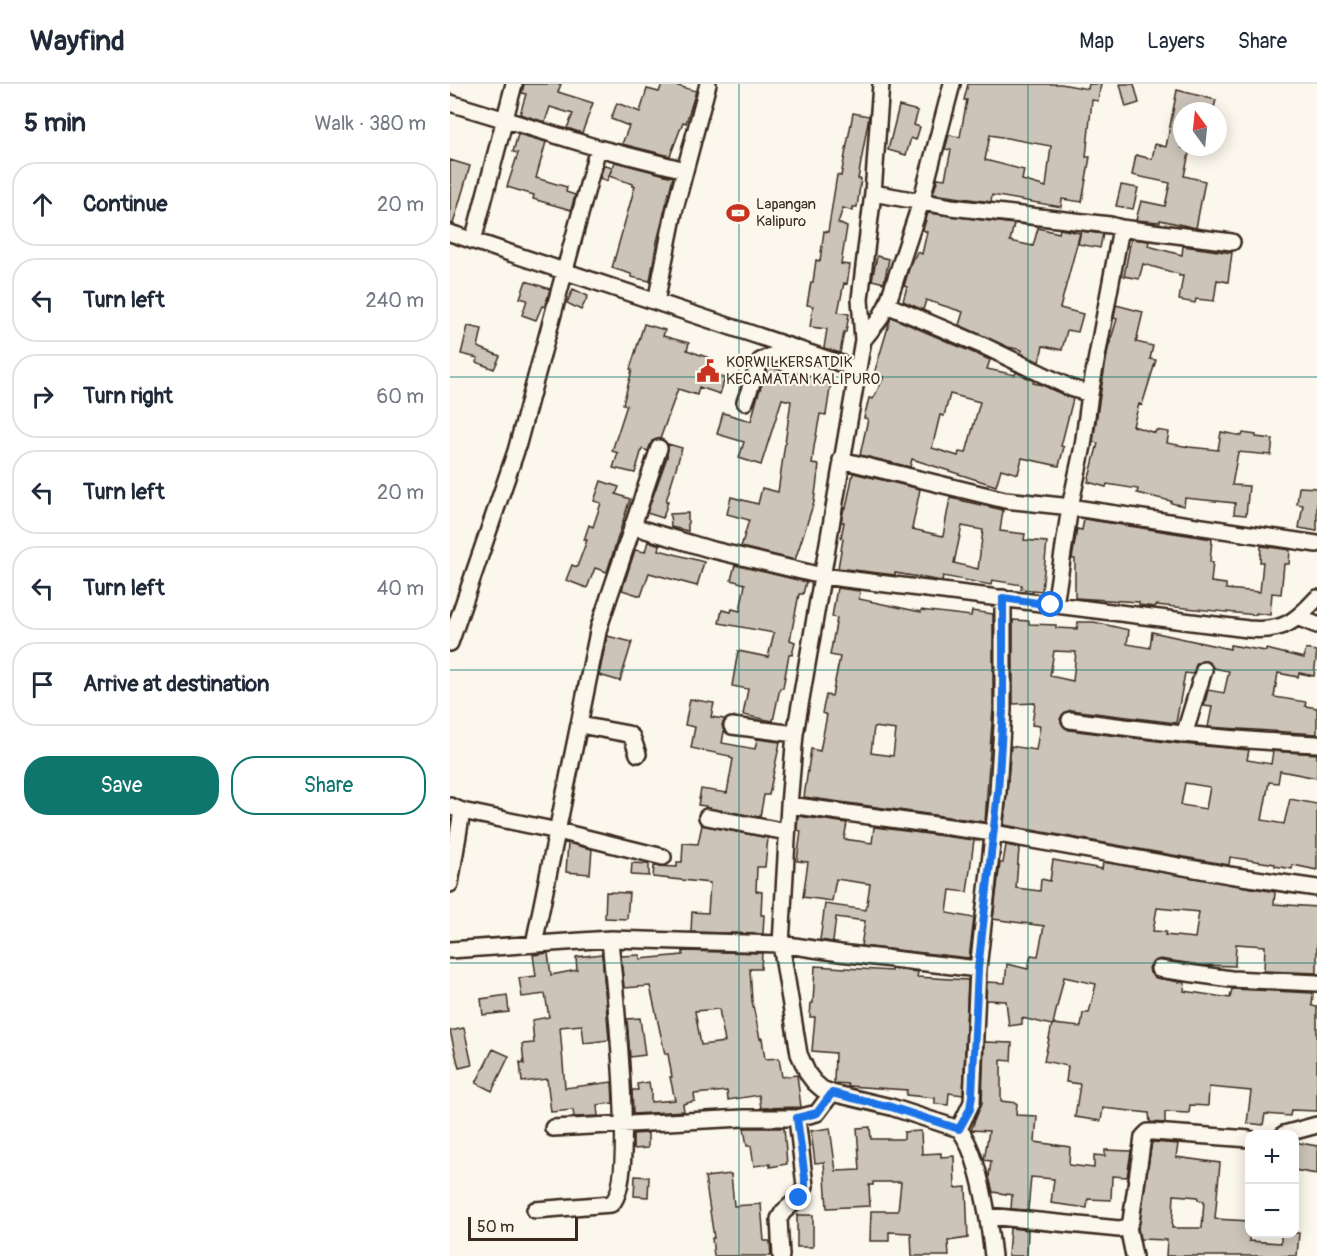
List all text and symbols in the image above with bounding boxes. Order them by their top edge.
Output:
text: Wayfind [30,24,125,59]
text: Map [1079,28,1114,55]
text: Layers [1147,28,1205,55]
text: Share [1238,28,1287,55]
north arrow [1173,102,1227,156]
text: 5 min [24,107,86,139]
text: Walk · 380 m [314,111,426,136]
icon: ahead [26,188,59,221]
text: Continue [83,190,167,218]
text: 20 m [377,192,424,217]
place label: Lapangan Kalipuro [756,195,816,231]
sports icon: Lapangan Kalipuro [725,200,751,226]
icon: left [26,284,59,317]
text: Turn left [83,286,165,314]
text: 240 m [365,288,424,313]
place label: KORWILKERSATDIK KECAMATAN KALIPURO [726,353,880,389]
public building icon: KORWILKERSATDIK KECAMATAN KALIPURO [695,358,721,384]
icon: right [26,380,59,413]
text: Turn right [83,382,173,410]
text: 60 m [377,384,424,409]
icon: left [26,476,59,509]
text: Turn left [83,478,165,506]
text: 20 m [377,480,424,505]
icon: left [26,572,59,605]
text: Turn left [83,574,165,602]
text: 40 m [377,576,424,601]
route start [1037,591,1063,617]
icon: arrive [26,668,59,701]
text: Arrive at destination [83,670,269,698]
button: Save [24,756,219,815]
button: Share [231,756,426,815]
map controls [1245,1130,1299,1238]
button: + [1245,1130,1299,1184]
route end [785,1184,811,1210]
button: − [1245,1184,1299,1238]
scale bar [468,1214,578,1242]
text: 50 m [477,1217,514,1237]

